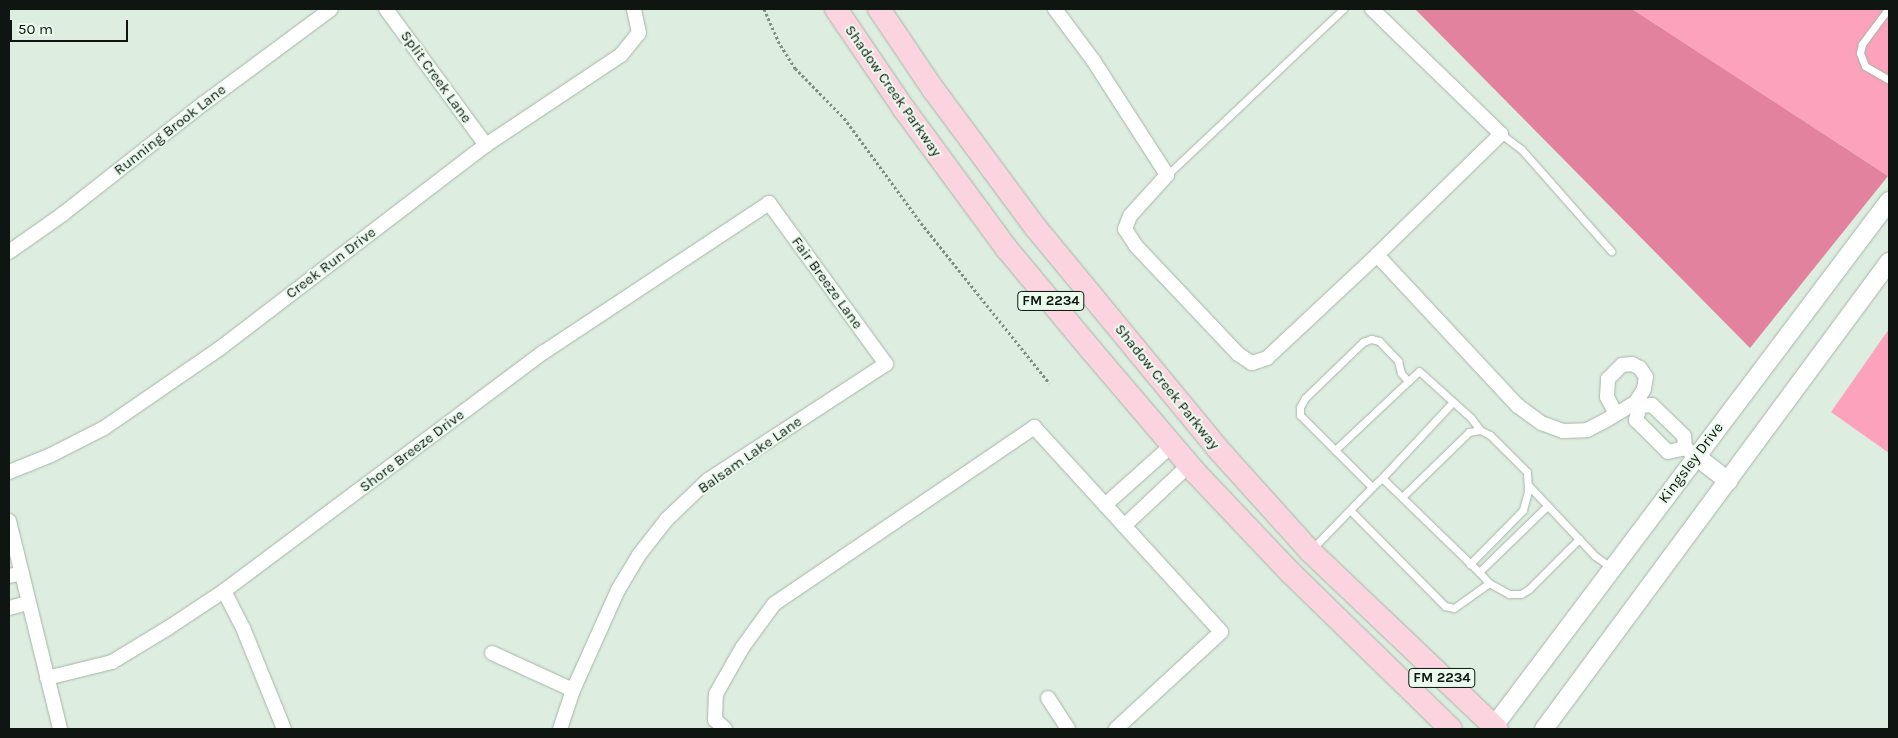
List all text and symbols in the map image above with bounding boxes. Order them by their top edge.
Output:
scale bar [12,10,130,42]
text: 50 m [18,20,53,38]
street label: Shadow Creek Parkway [841,22,945,160]
street label: Split Creek Lane [396,27,476,127]
street label: Running Brook Lane [110,81,230,179]
street label: Creek Run Drive [282,223,380,303]
street label: Fair Breeze Lane [787,233,867,333]
road number: FM 2234 [1017,290,1085,312]
street label: Shadow Creek Parkway [1111,321,1223,453]
street label: Shore Breeze Drive [356,406,468,496]
street label: Balsam Lake Lane [695,412,805,498]
street label: Kingsley Drive [1655,419,1727,507]
road number: FM 2234 [1408,666,1476,690]

